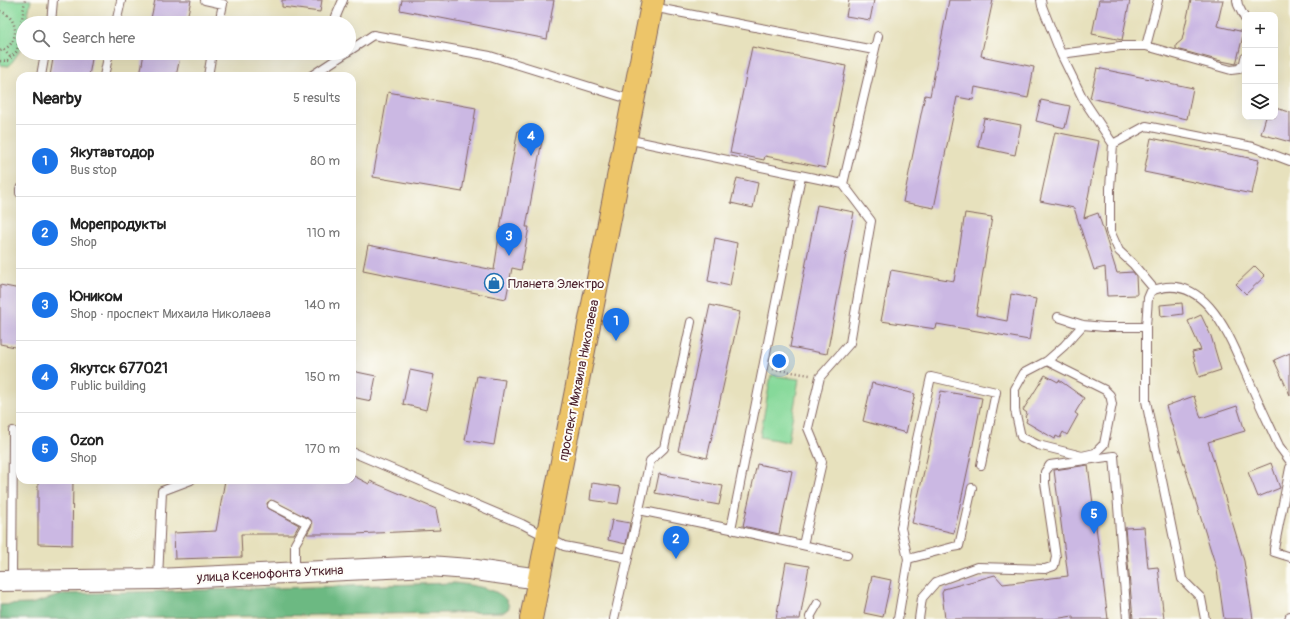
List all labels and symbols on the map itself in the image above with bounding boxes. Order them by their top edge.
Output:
pin: 4 [518,123,544,156]
pin: 3 [496,223,522,256]
shop icon: Планета Электро [483,272,505,294]
place label: Планета Электро [508,276,604,292]
street label: проспект Михаила Николаева [555,298,602,462]
pin: 1 [603,308,629,341]
your location [769,351,789,371]
pin: 5 [1081,501,1107,534]
pin: 2 [663,526,689,559]
street label: улица Ксенофонта Уткина [195,562,344,586]

